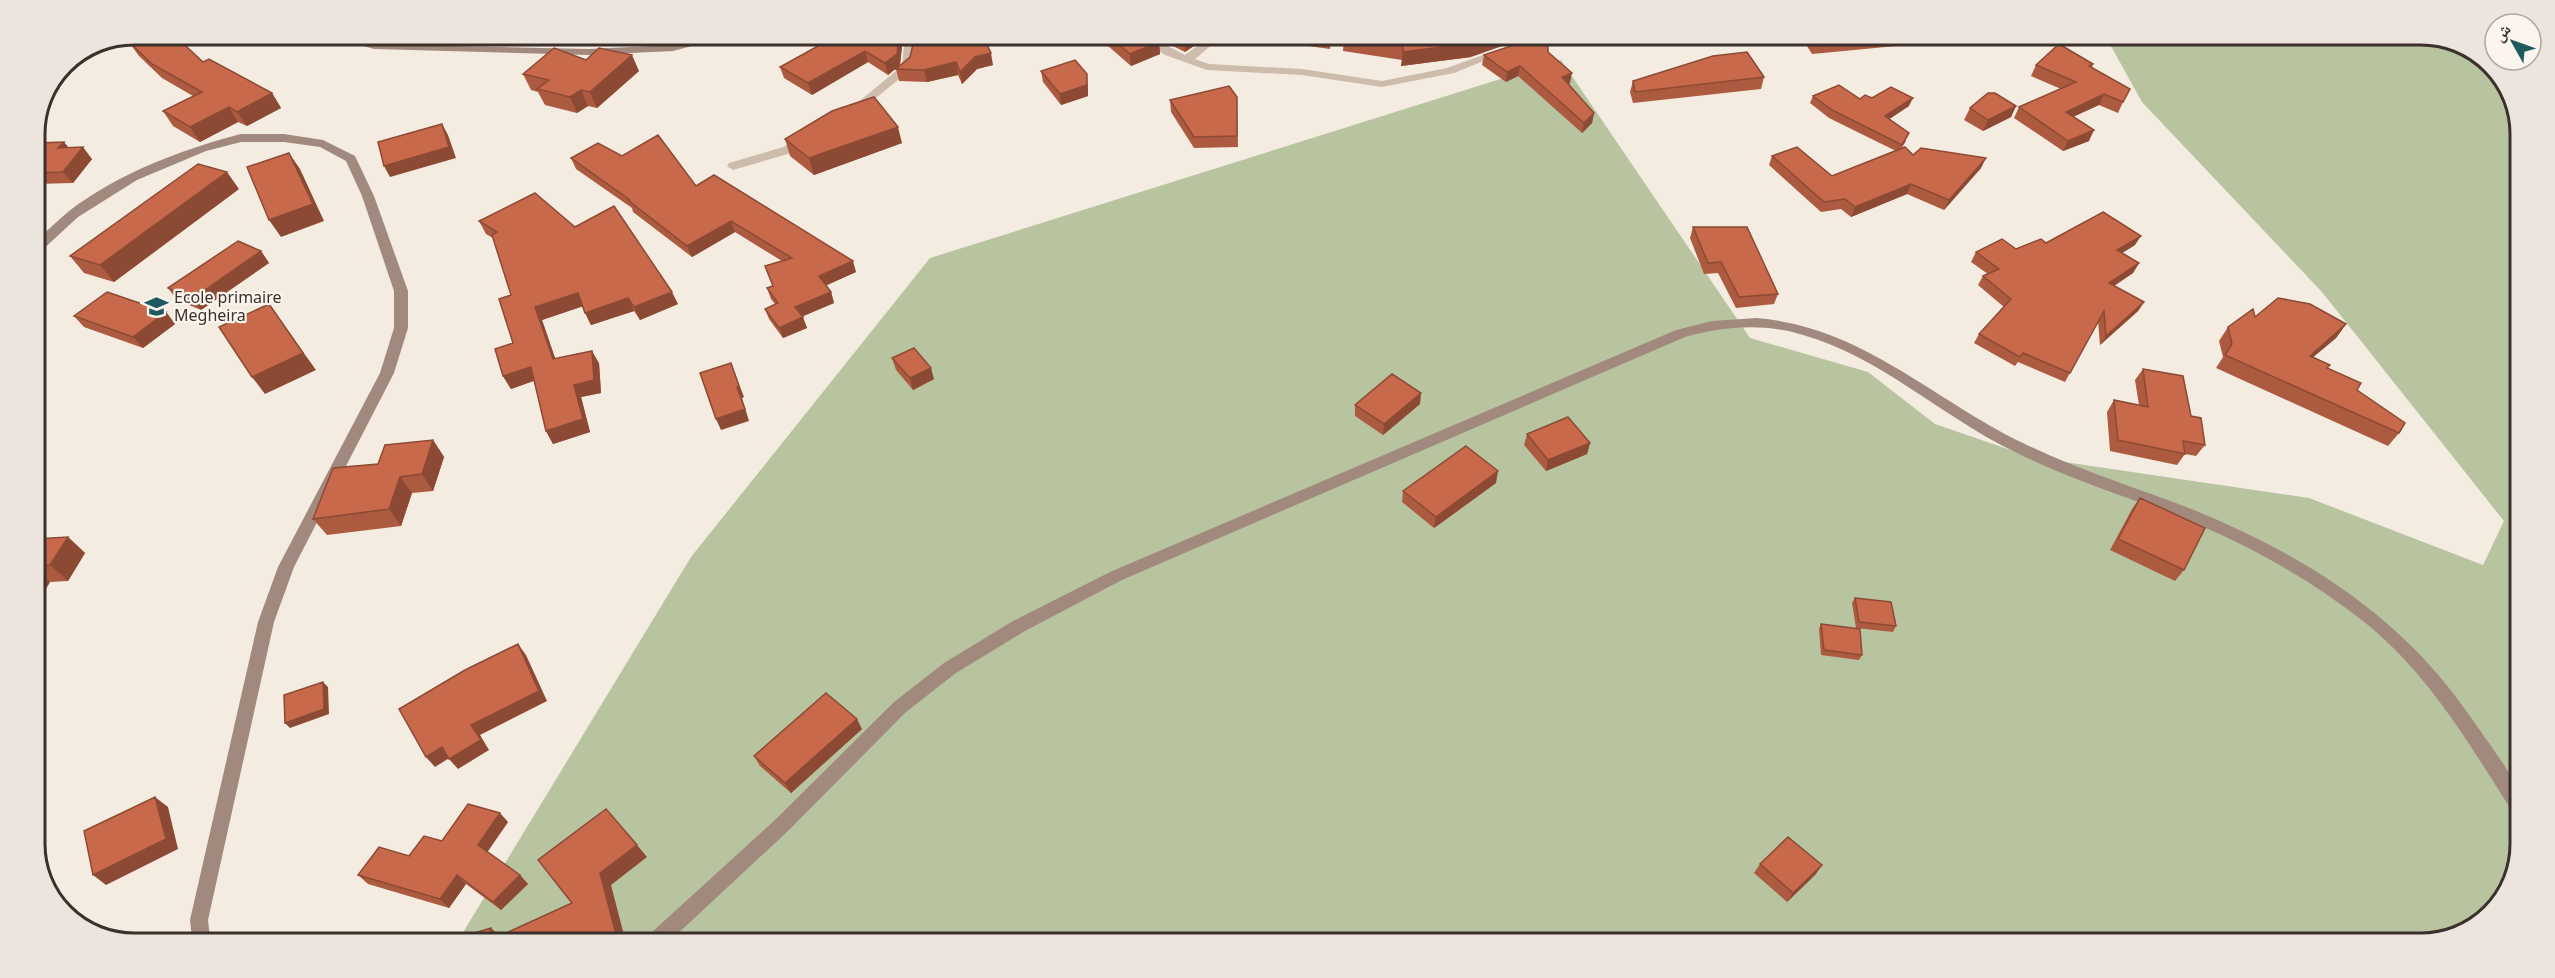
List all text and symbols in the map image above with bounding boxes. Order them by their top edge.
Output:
north arrow [2483,12,2543,72]
text: ش [2488,19,2515,46]
place label: Ecole primaire Megheira [174,286,282,326]
school or university icon: Ecole primaire Megheira [143,293,169,319]

